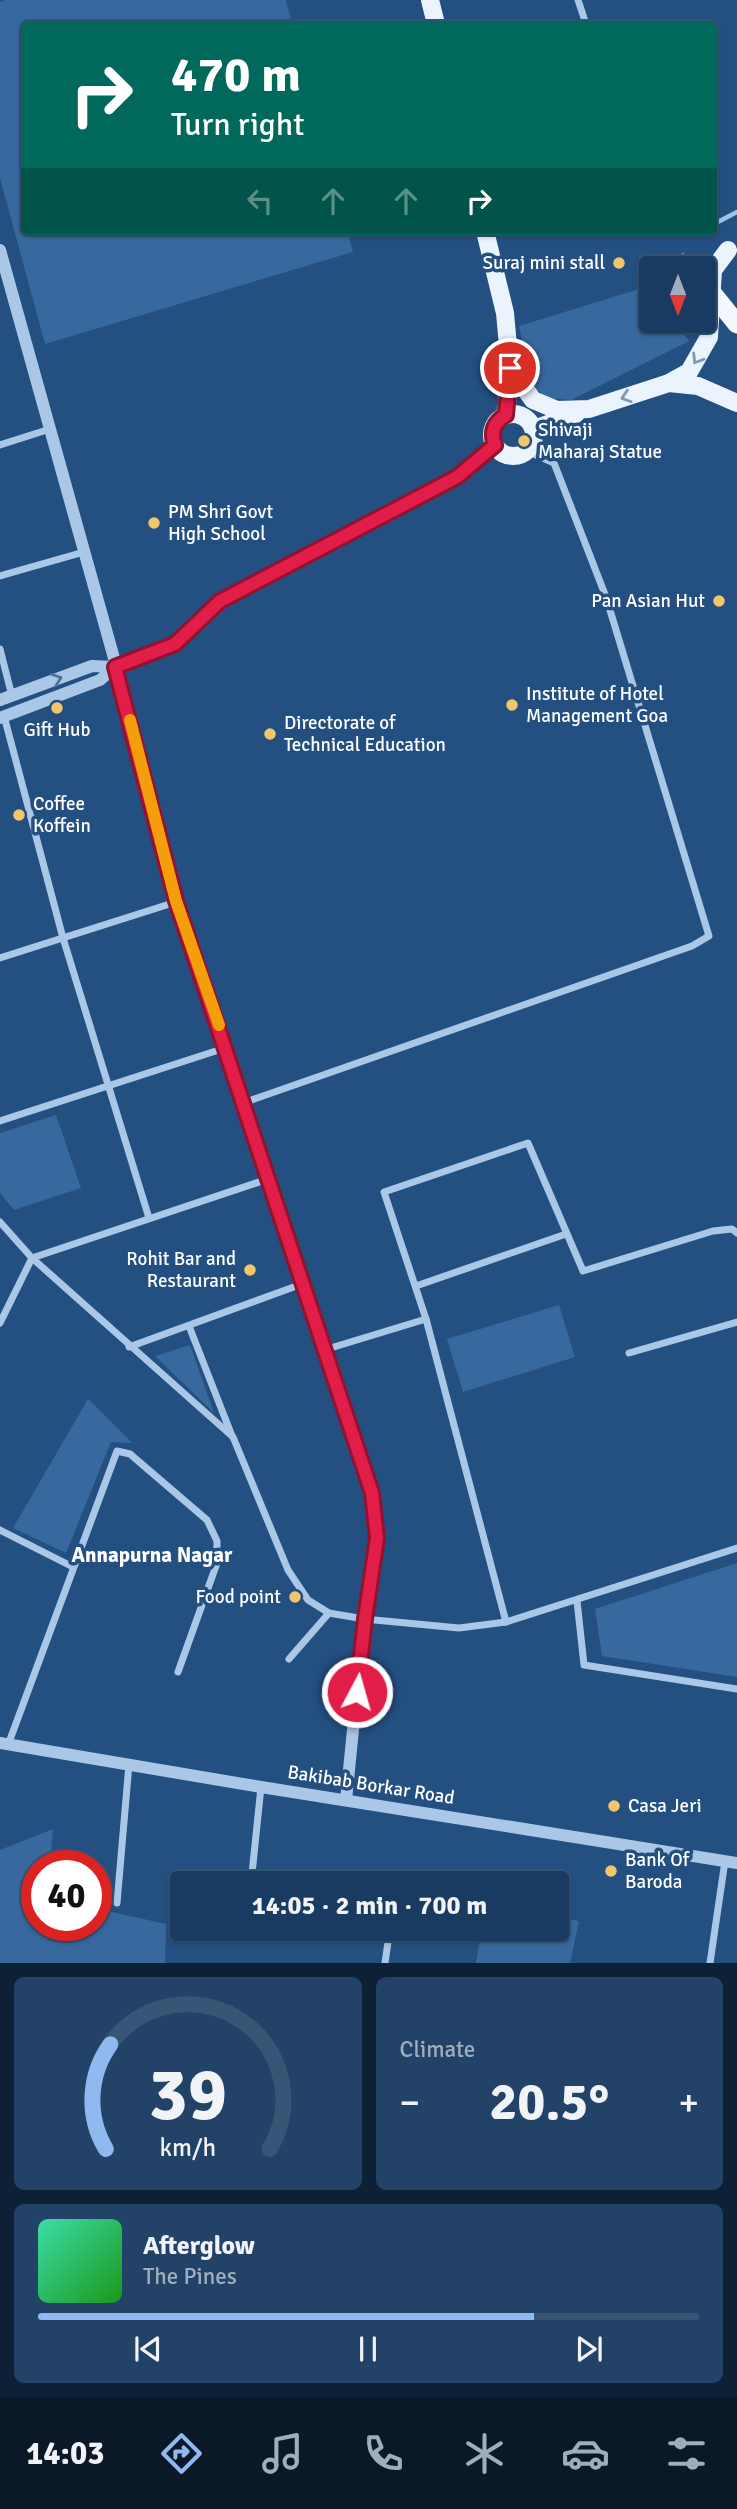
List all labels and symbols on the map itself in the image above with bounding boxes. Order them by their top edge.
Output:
place label: Suraj mini stall [483,251,605,275]
marker: Suraj mini stall [611,255,627,271]
north arrow [639,256,716,332]
pin [480,338,540,398]
one-way arrow [693,351,705,364]
one-way arrow [620,389,633,403]
place label: Shivaji Maharaj Statue [538,418,662,464]
marker: Shivaji Maharaj Statue [516,433,532,449]
place label: PM Shri Govt High School [168,500,273,546]
marker: PM Shri Govt High School [146,515,162,531]
place label: Pan Asian Hut [591,589,705,613]
marker: Pan Asian Hut [711,593,727,609]
one-way arrow [50,674,62,688]
place label: Institute of Hotel Management Goa [526,682,668,728]
marker: Institute of Hotel Management Goa [504,697,520,713]
marker: Gift Hub [49,700,65,716]
place label: Directorate of Technical Education [284,711,446,757]
place label: Gift Hub [23,718,91,742]
marker: Directorate of Technical Education [262,726,278,742]
place label: Coffee Koffein [33,792,91,838]
marker: Coffee Koffein [11,807,27,823]
place label: Rohit Bar and Restaurant [126,1247,236,1293]
marker: Rohit Bar and Restaurant [242,1262,258,1278]
district label: Annapurna Nagar [72,1542,233,1568]
place label: Food point [196,1585,281,1609]
marker: Food point [287,1589,303,1605]
position arrow [320,1655,394,1729]
street label: Bakibab Borkar Road [286,1760,456,1810]
place label: Casa Jeri [628,1794,702,1818]
marker: Casa Jeri [606,1798,622,1814]
place label: Bank Of Baroda [625,1848,691,1894]
speed limit sign: 40 [21,1850,112,1941]
marker: Bank Of Baroda [603,1863,619,1879]

